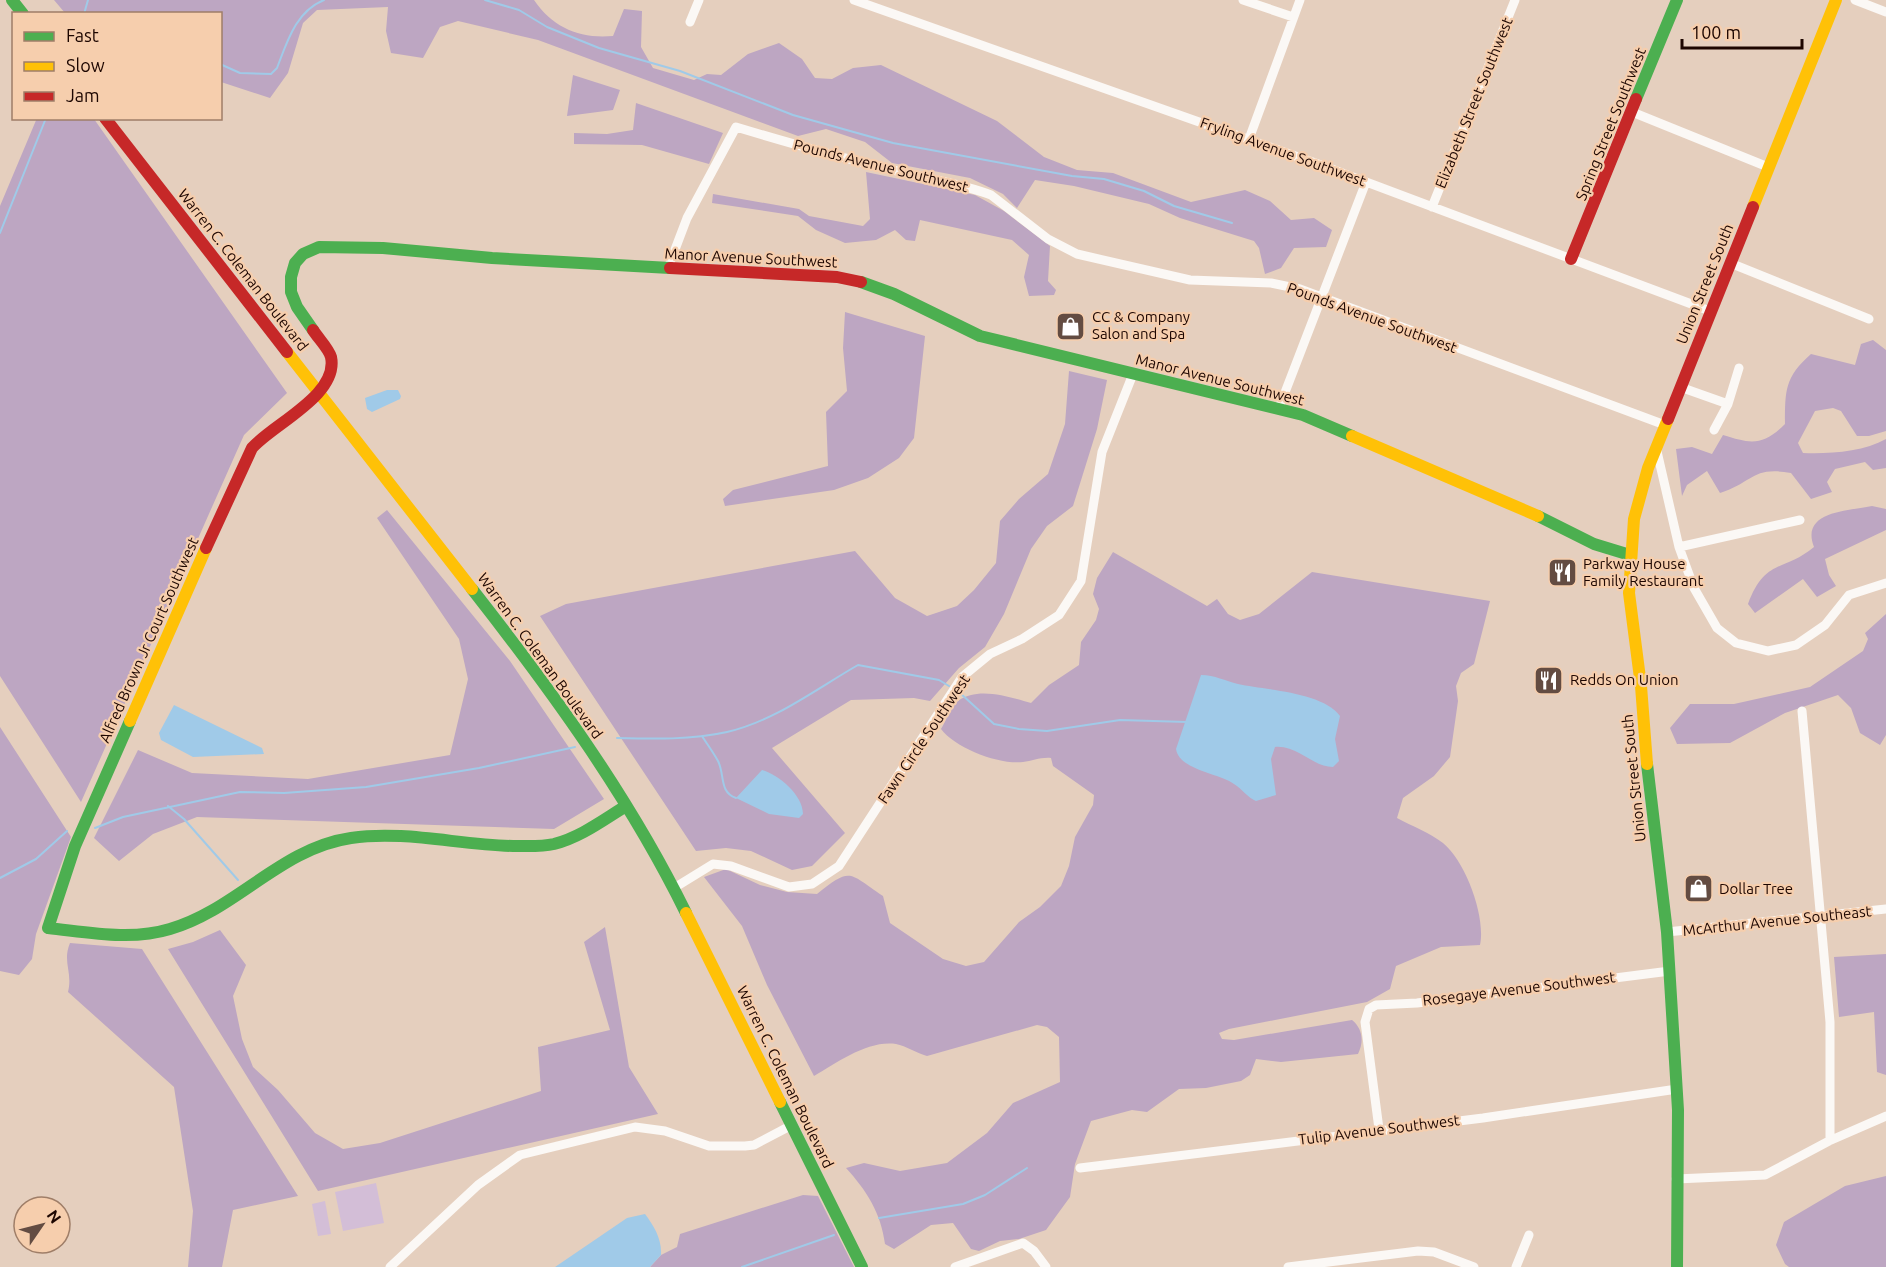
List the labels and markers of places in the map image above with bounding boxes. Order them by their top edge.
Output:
place label: CC & Company Salon and Spa [1092,308,1190,342]
shop icon: CC & Company Salon and Spa [1055,310,1087,342]
place label: Parkway House Family Restaurant [1583,555,1703,589]
restaurant icon: Parkway House Family Restaurant [1546,557,1578,589]
restaurant icon: Redds On Union [1533,664,1565,696]
place label: Redds On Union [1570,671,1679,688]
shop icon: Dollar Tree [1682,873,1714,905]
place label: Dollar Tree [1719,880,1793,897]

